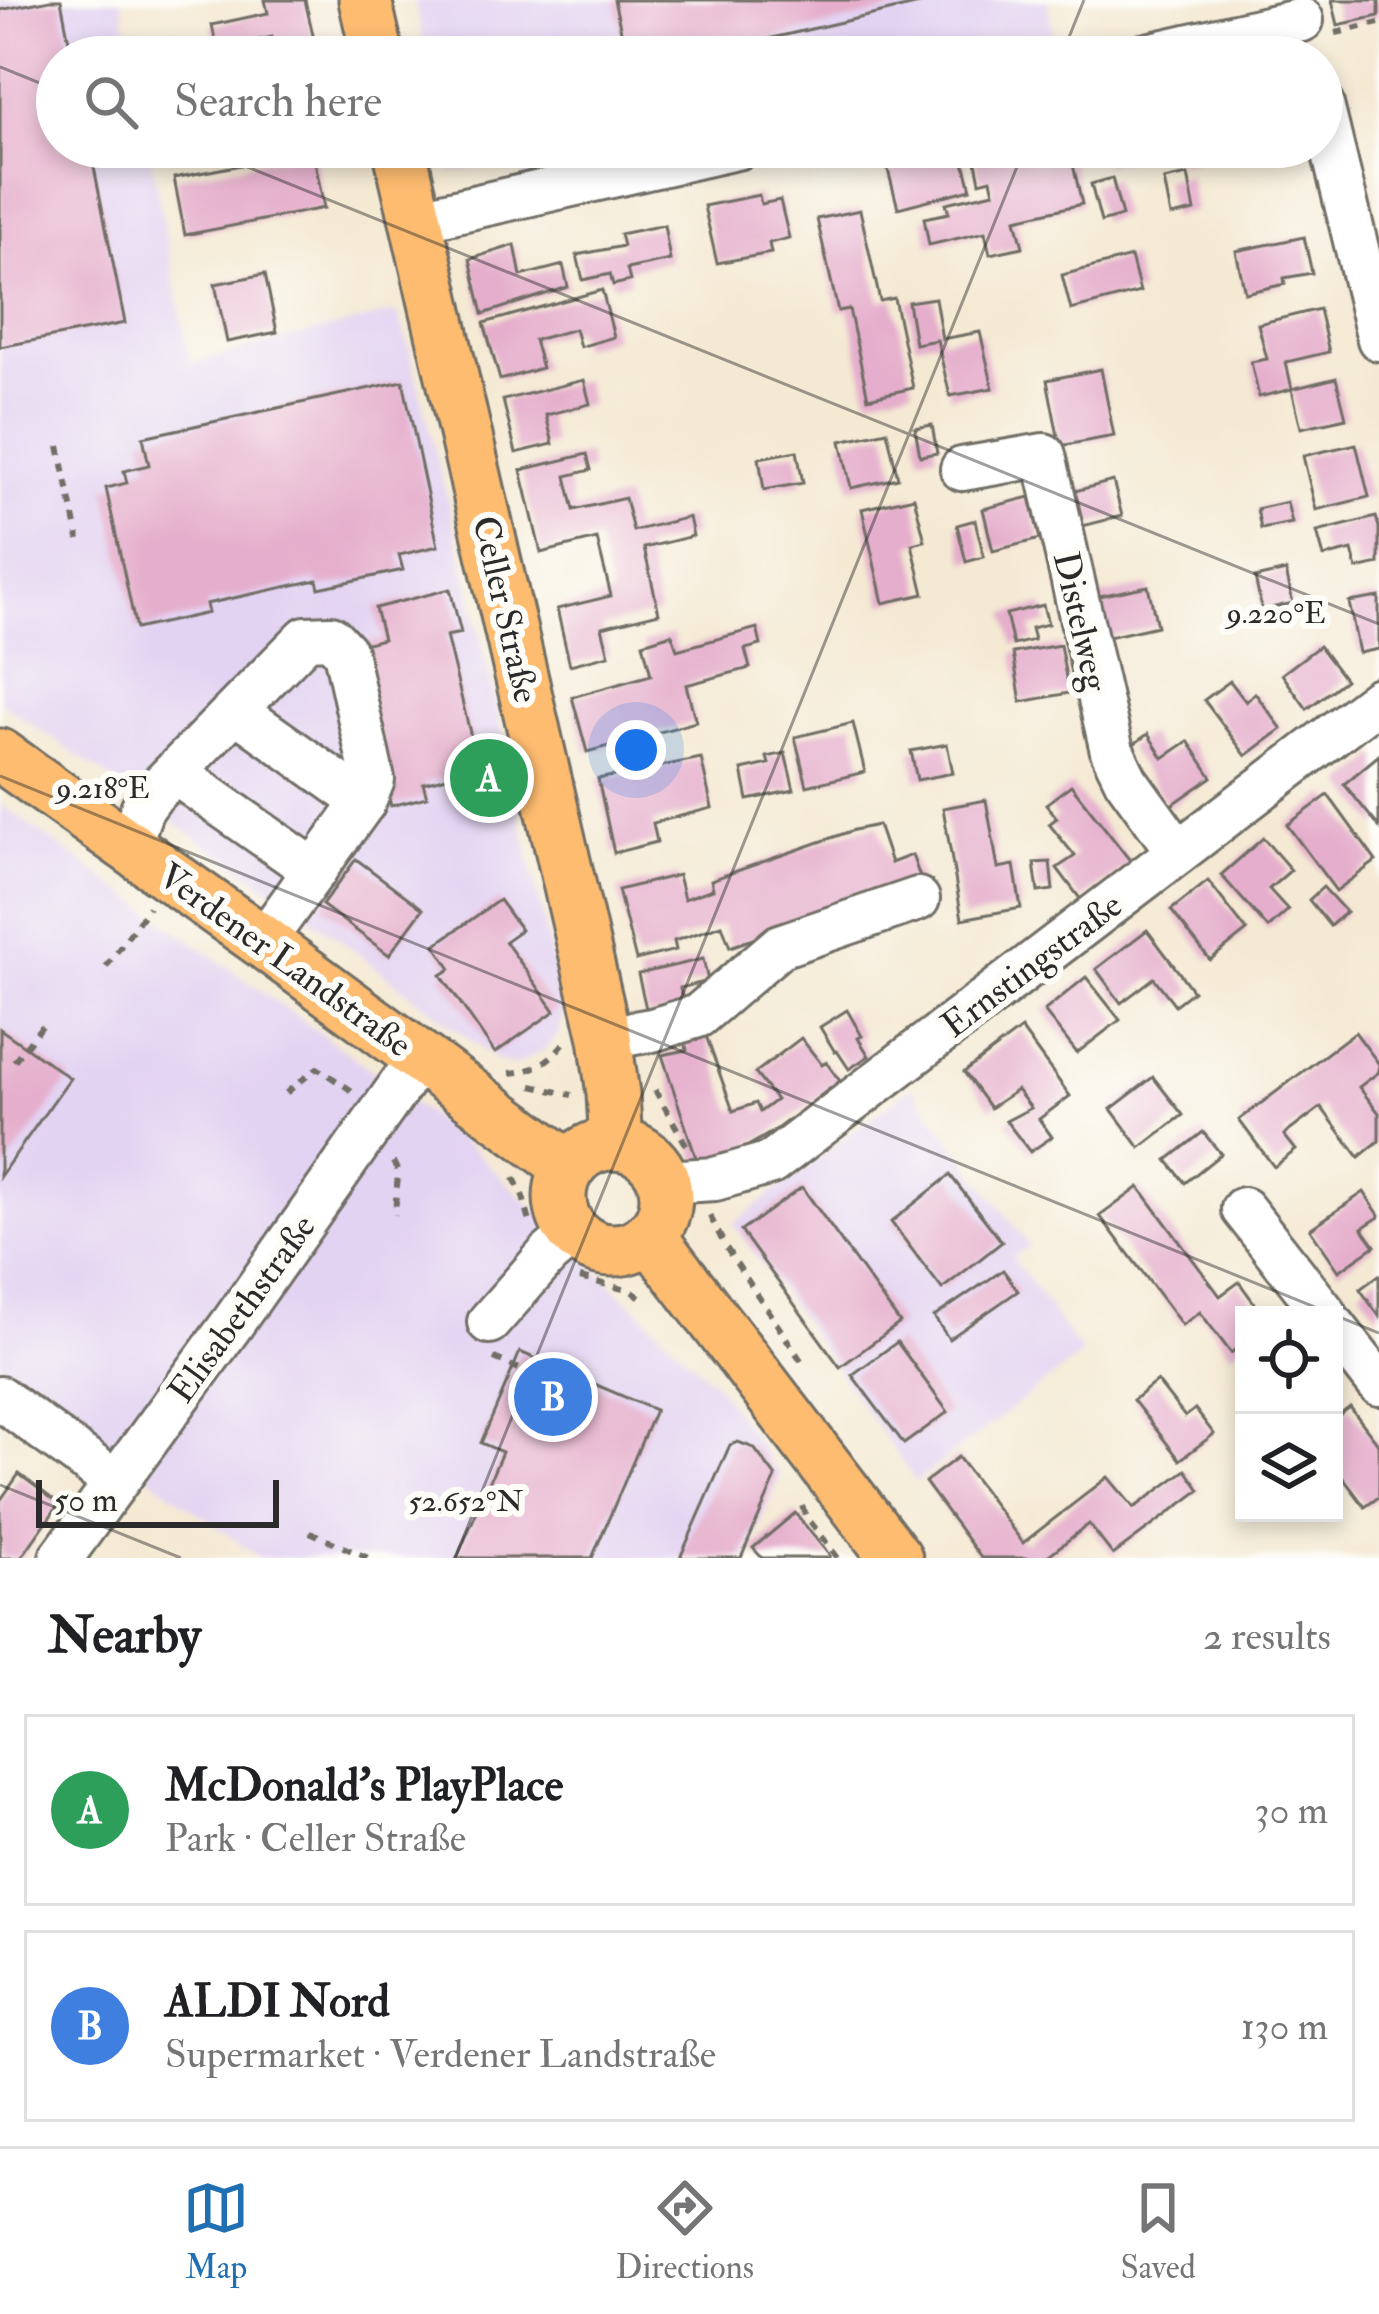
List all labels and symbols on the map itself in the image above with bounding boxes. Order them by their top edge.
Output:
street label: Celler Straße [462,512,549,707]
street label: Distelweg [1043,547,1119,697]
text: 9.220°E [1224,595,1326,632]
your location [606,720,666,780]
pin: A [450,733,528,823]
text: 9.218°E [54,770,150,807]
street label: Verdener Landstraße [150,853,420,1067]
street label: Ernstingstraße [933,883,1131,1048]
street label: Elisabethstraße [159,1206,326,1412]
pin: B [514,1352,592,1442]
scale bar [36,1474,279,1527]
text: 52.652°N [409,1483,524,1520]

